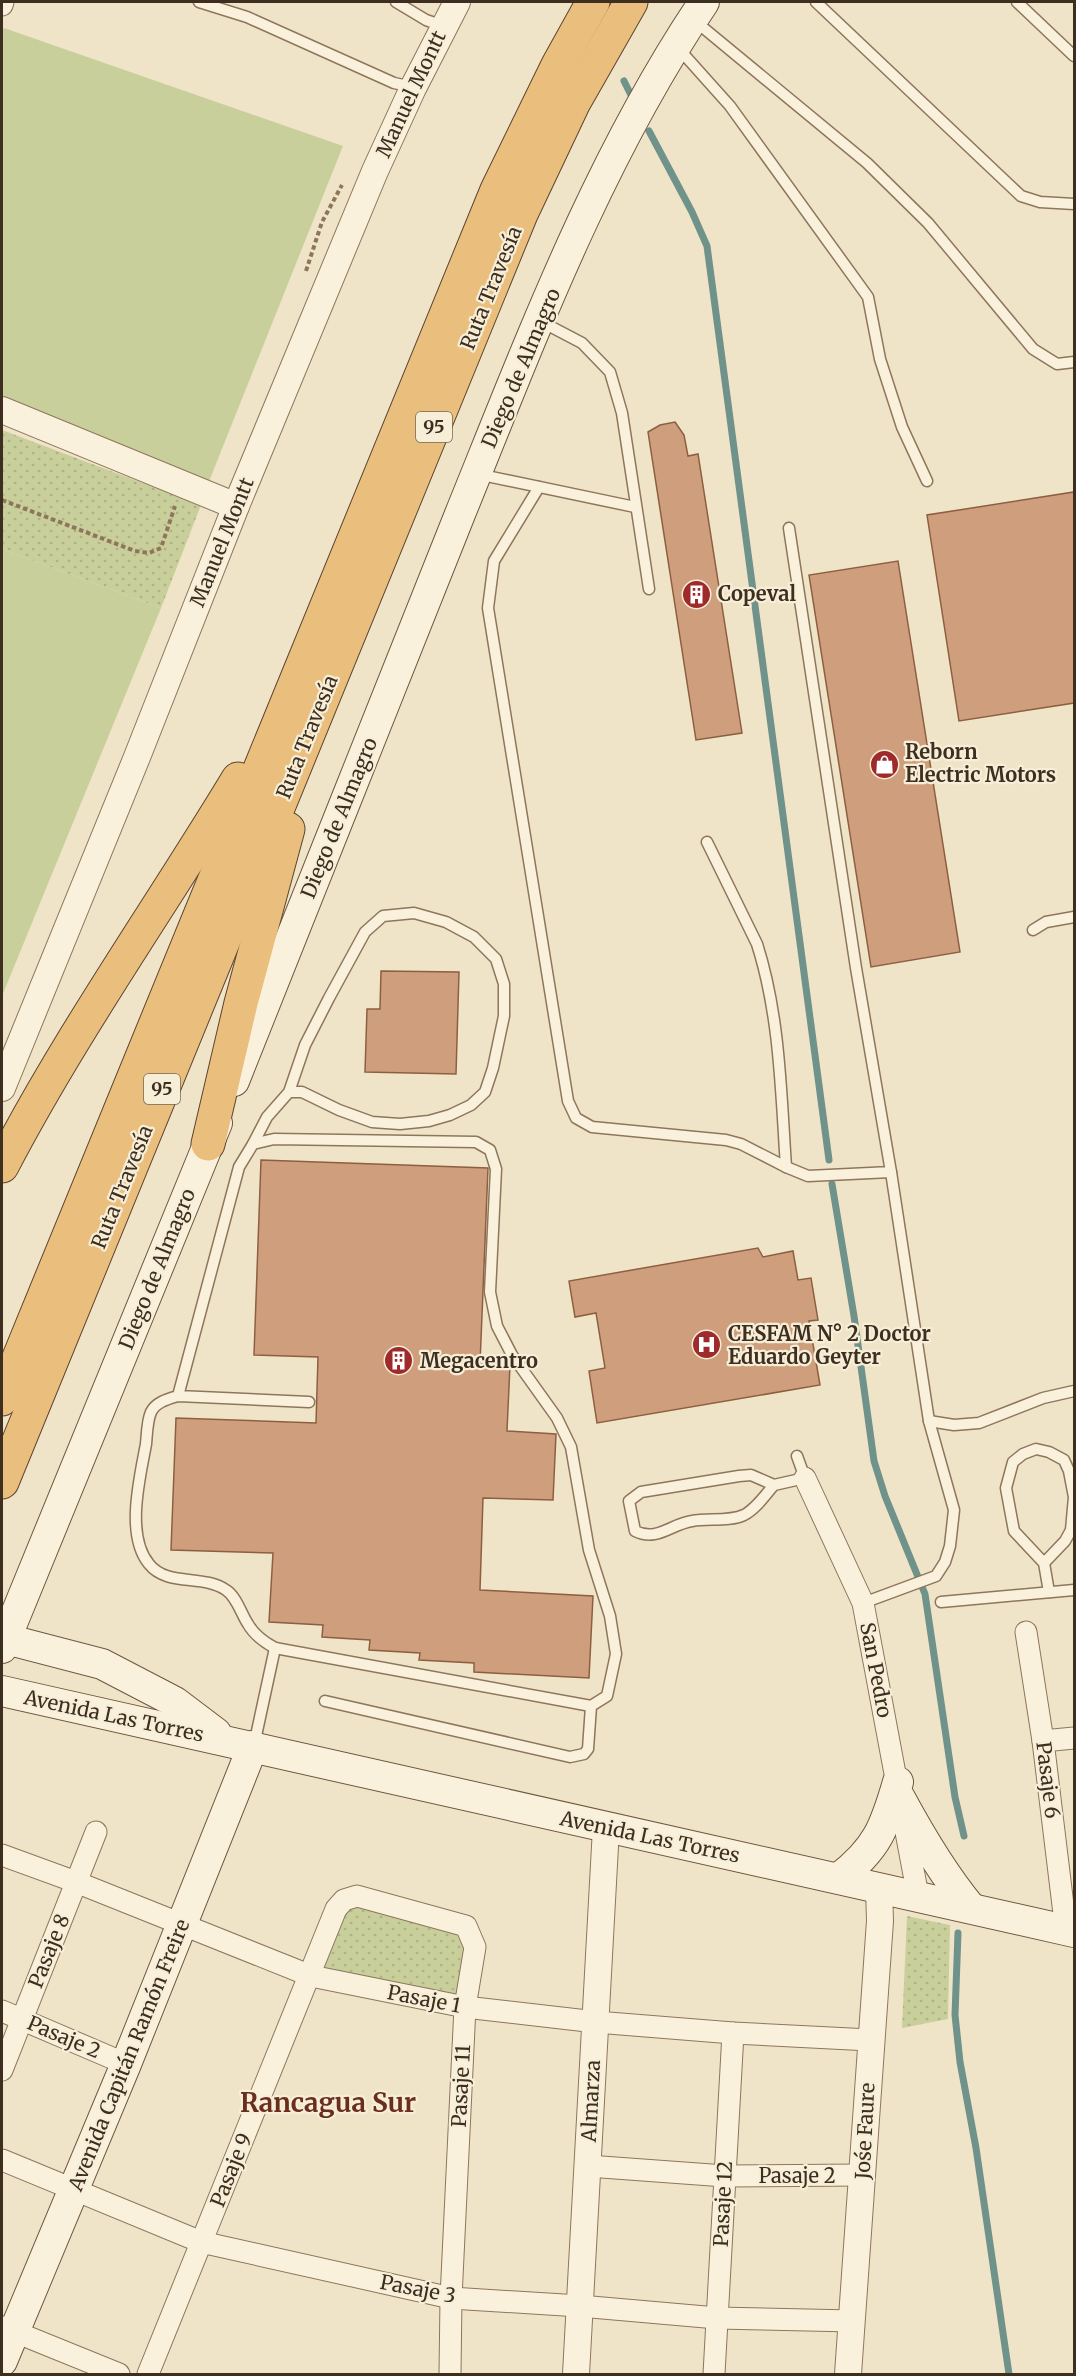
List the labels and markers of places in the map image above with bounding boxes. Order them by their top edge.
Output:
building icon: Copeval [681,578,713,610]
place label: Copeval [718,581,797,606]
place label: Reborn Electric Motors [905,739,1056,787]
shop icon: Reborn Electric Motors [868,748,900,780]
place label: CESFAM N° 2 Doctor Eduardo Geyter [728,1321,931,1369]
hospital icon: CESFAM N° 2 Doctor Eduardo Geyter [691,1329,723,1361]
building icon: Megacentro [383,1345,415,1377]
place label: Megacentro [420,1348,538,1373]

